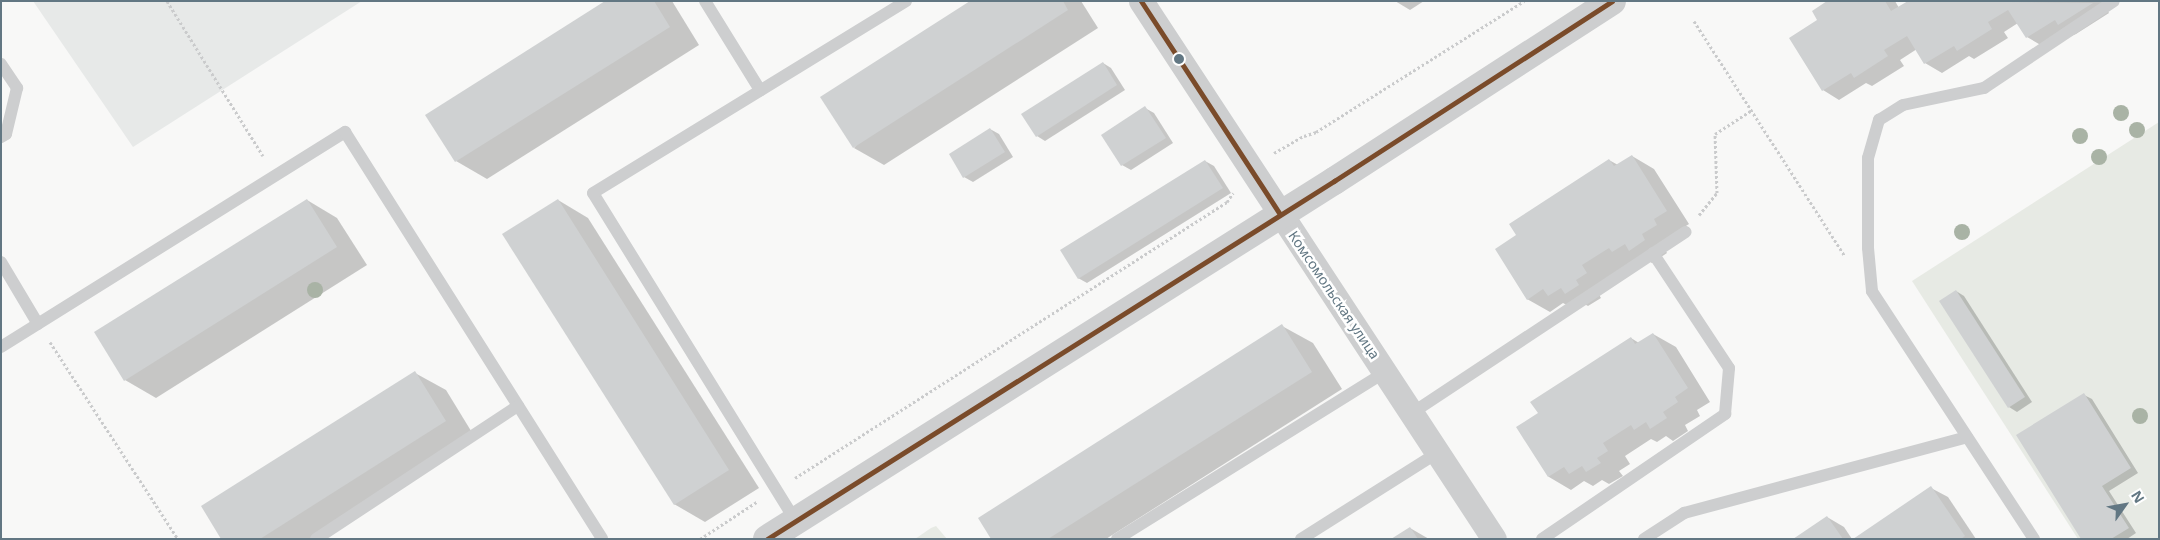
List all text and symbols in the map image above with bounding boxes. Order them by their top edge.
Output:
unlabelled marker [1174,54,1184,64]
street label: Комсомольская улица [1285,228,1383,362]
north arrow [2100,480,2150,530]
text: N [2127,487,2149,507]

